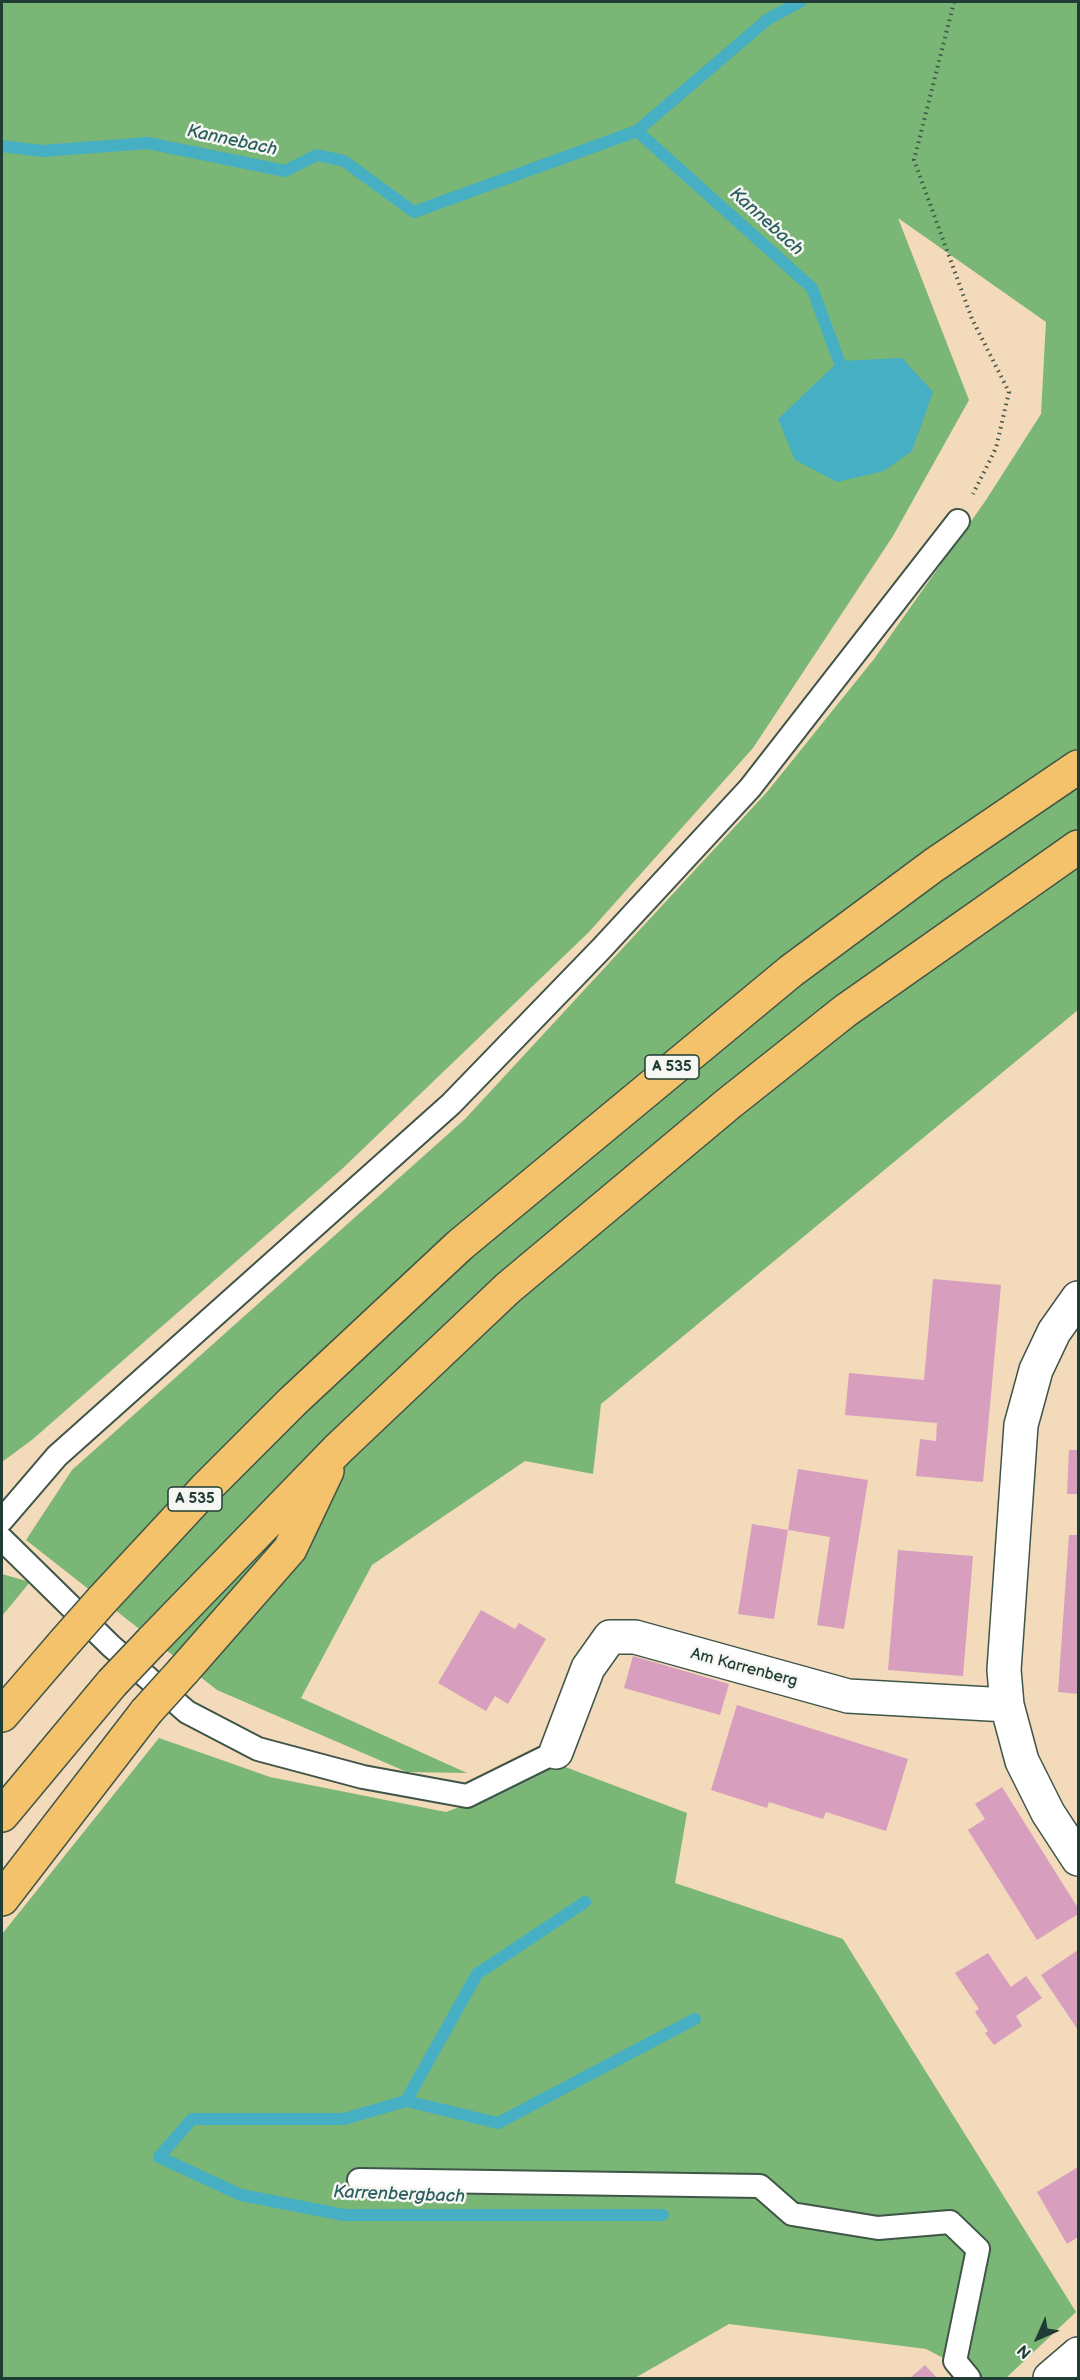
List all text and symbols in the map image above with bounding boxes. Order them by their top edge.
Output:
water label: Kannebach [185,121,279,161]
water label: Kannebach [725,183,807,261]
road number: A 535 [645,1055,699,1079]
road number: A 535 [168,1487,222,1511]
street label: Am Karrenberg [689,1645,799,1691]
water label: Karrenbergbach [333,2182,465,2208]
north arrow [1008,2308,1068,2368]
text: N [1014,2340,1036,2362]

